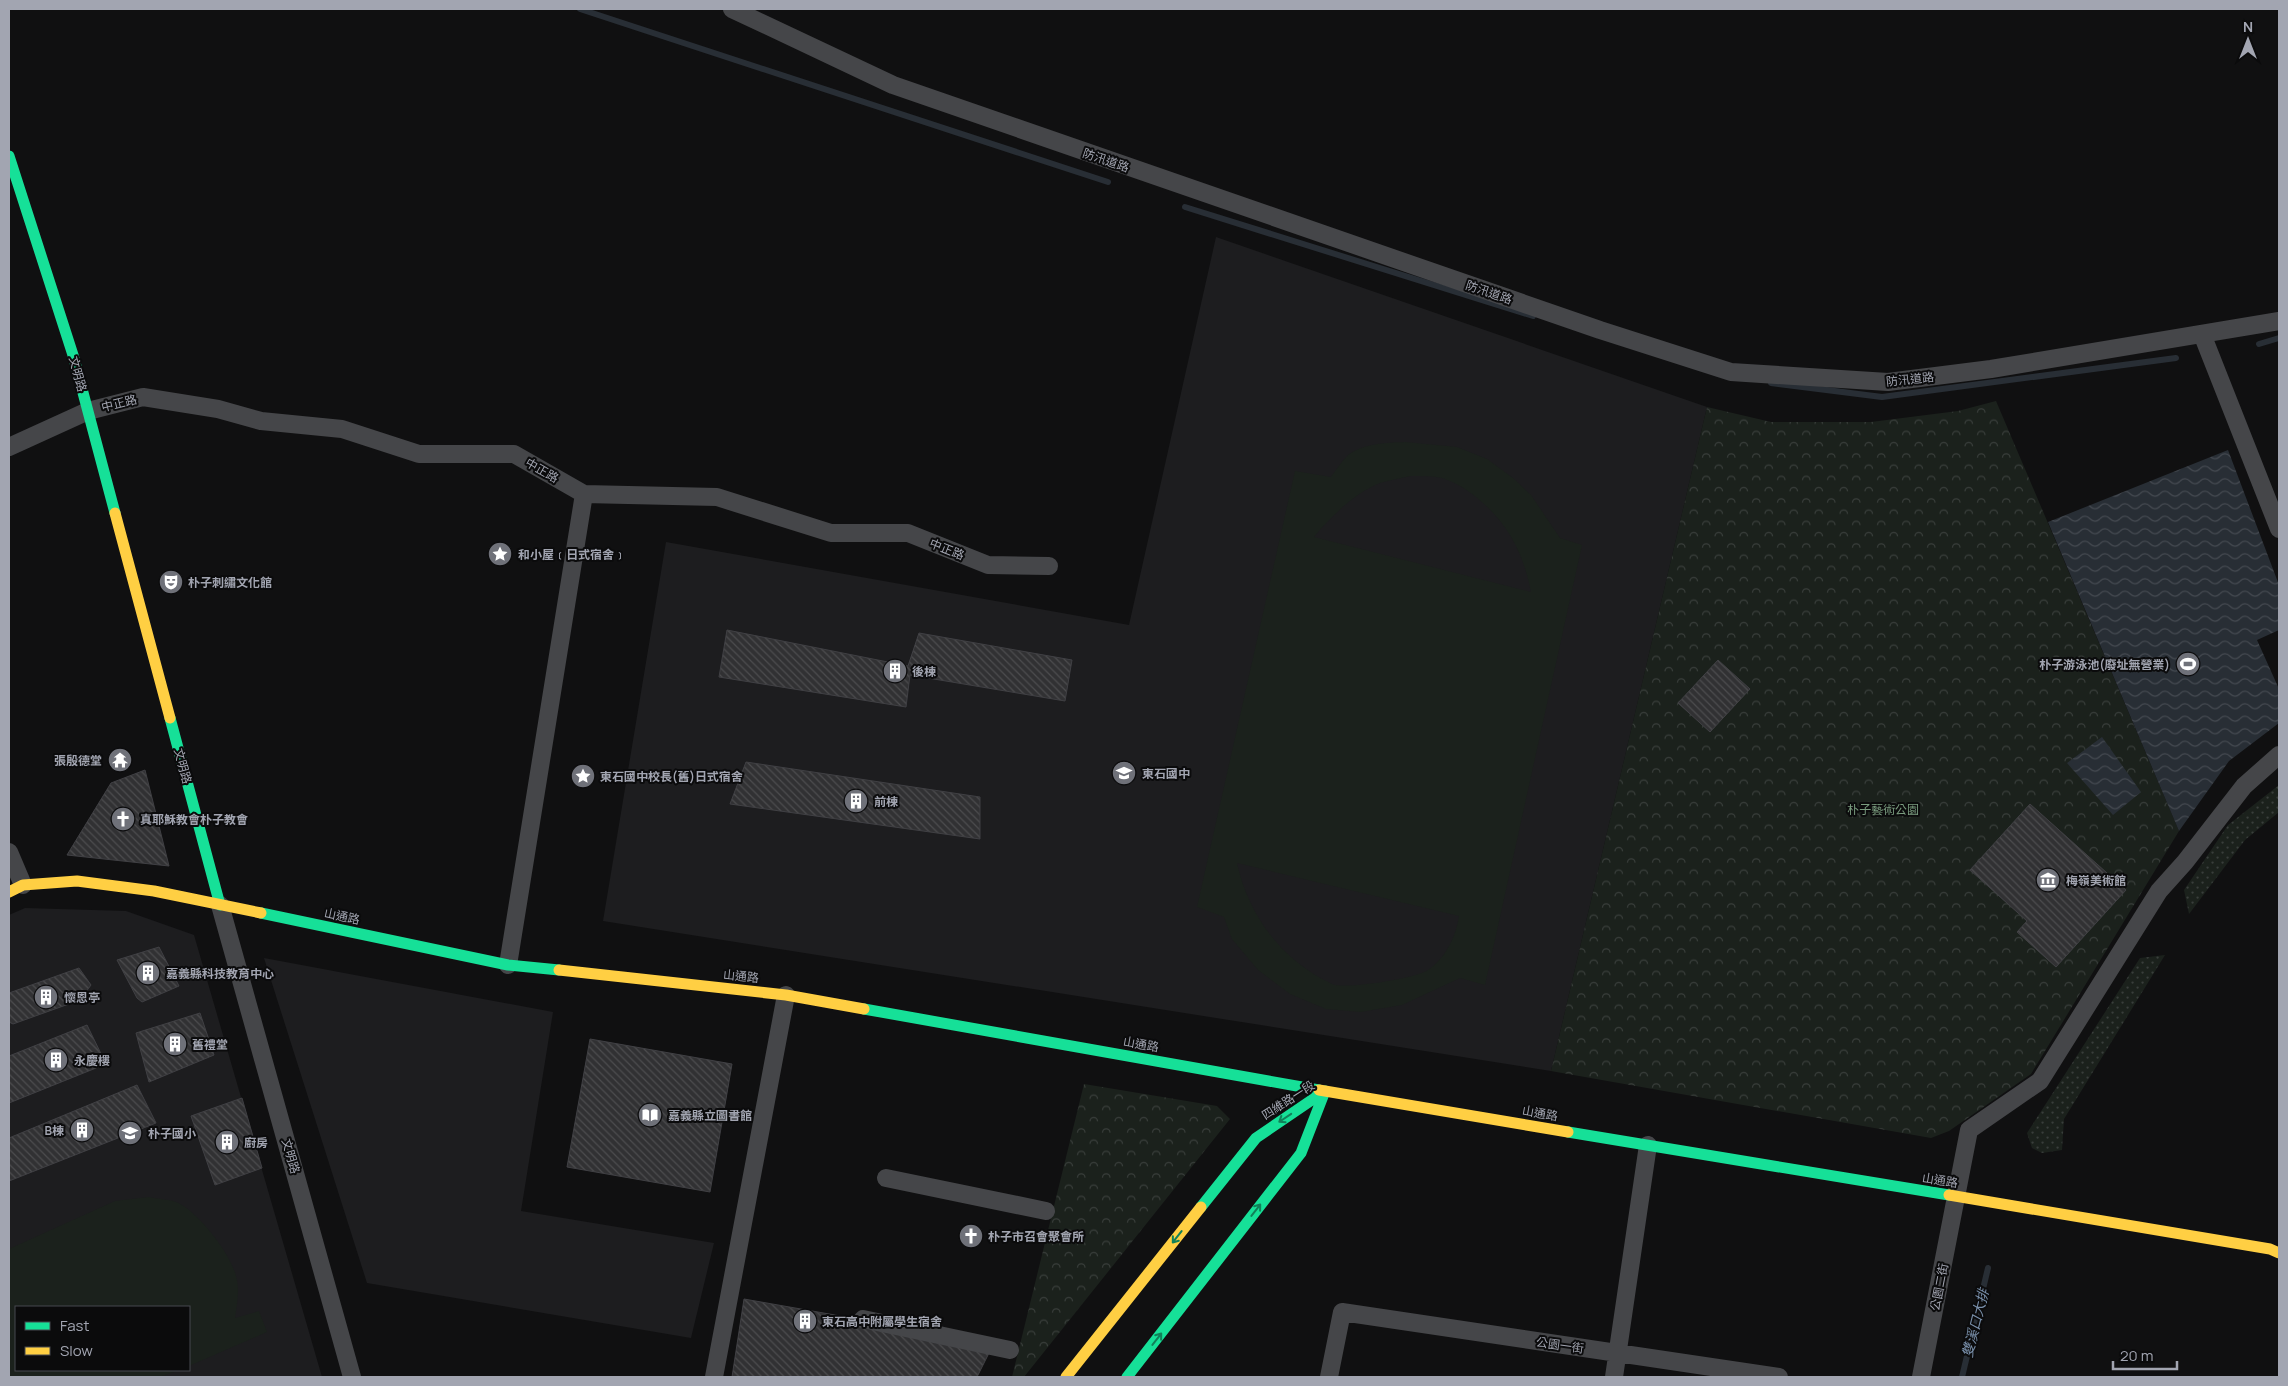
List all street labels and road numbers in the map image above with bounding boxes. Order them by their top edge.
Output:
street label: 防汛道路 [1081,144,1131,176]
street label: 防汛道路 [1464,276,1514,308]
street label: 文明路 [65,354,91,394]
street label: 防汛道路 [1885,368,1935,390]
street label: 中正路 [99,390,139,416]
street label: 中正路 [522,454,562,486]
street label: 中正路 [927,534,967,564]
street label: 文明路 [170,746,196,786]
street label: 山通路 [323,904,361,928]
street label: 山通路 [722,966,760,986]
street label: 山通路 [1122,1033,1160,1055]
street label: 四維路一段 [1258,1077,1318,1123]
street label: 山通路 [1521,1102,1559,1124]
street label: 文明路 [278,1136,304,1176]
street label: 山通路 [1921,1169,1959,1191]
street label: 公園二街 [1926,1262,1952,1312]
street label: 公園一街 [1535,1333,1585,1357]

